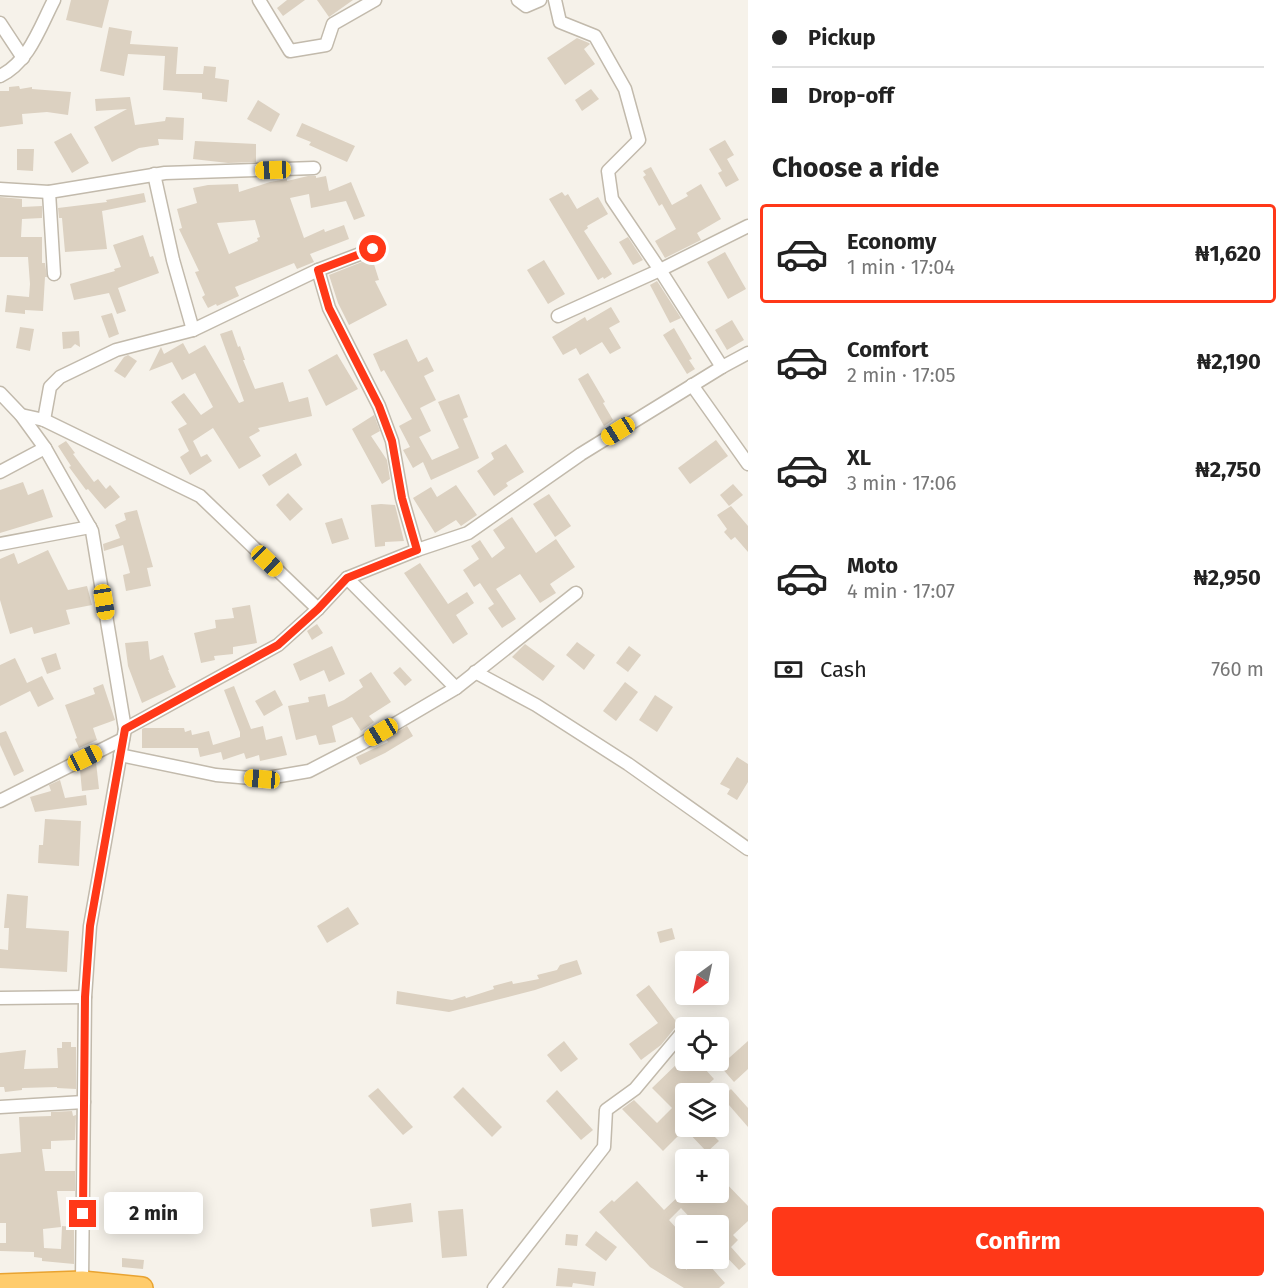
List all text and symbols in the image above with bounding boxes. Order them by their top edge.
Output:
text: Pickup [808,24,876,51]
text: Drop-off [808,82,894,109]
text: Choose a ride [772,152,939,184]
car [255,160,291,180]
icon: car [775,227,829,281]
text: Economy [847,228,936,255]
route start [359,235,386,262]
text: ₦1,620 [1195,240,1261,267]
text: 1 min · 17:04 [847,255,955,279]
icon: car [775,335,829,389]
text: Comfort [847,336,928,363]
text: ₦2,190 [1197,348,1261,375]
text: 2 min · 17:05 [847,363,956,387]
car [598,414,638,448]
icon: car [775,443,829,497]
text: XL [847,444,871,471]
text: ₦2,750 [1195,456,1261,483]
text: 3 min · 17:06 [847,471,956,495]
car [248,542,286,580]
icon: car [775,551,829,605]
text: Moto [847,552,898,579]
text: ₦2,950 [1193,564,1261,591]
text: 4 min · 17:07 [847,579,955,603]
car [92,583,116,621]
icon: cash [772,653,805,686]
text: Cash [820,656,867,683]
text: 760 m [1211,657,1264,681]
car [361,715,401,749]
car [65,742,105,774]
car [243,768,281,790]
north arrow [675,951,729,1005]
map controls [675,951,729,1269]
button: locate [675,1017,729,1071]
button: layers [675,1083,729,1137]
button: + [675,1149,729,1203]
callout: 2 min [104,1193,203,1235]
route end [69,1200,96,1227]
text: 2 min [129,1201,178,1225]
button: Confirm [772,1207,1264,1276]
button: − [675,1215,729,1269]

